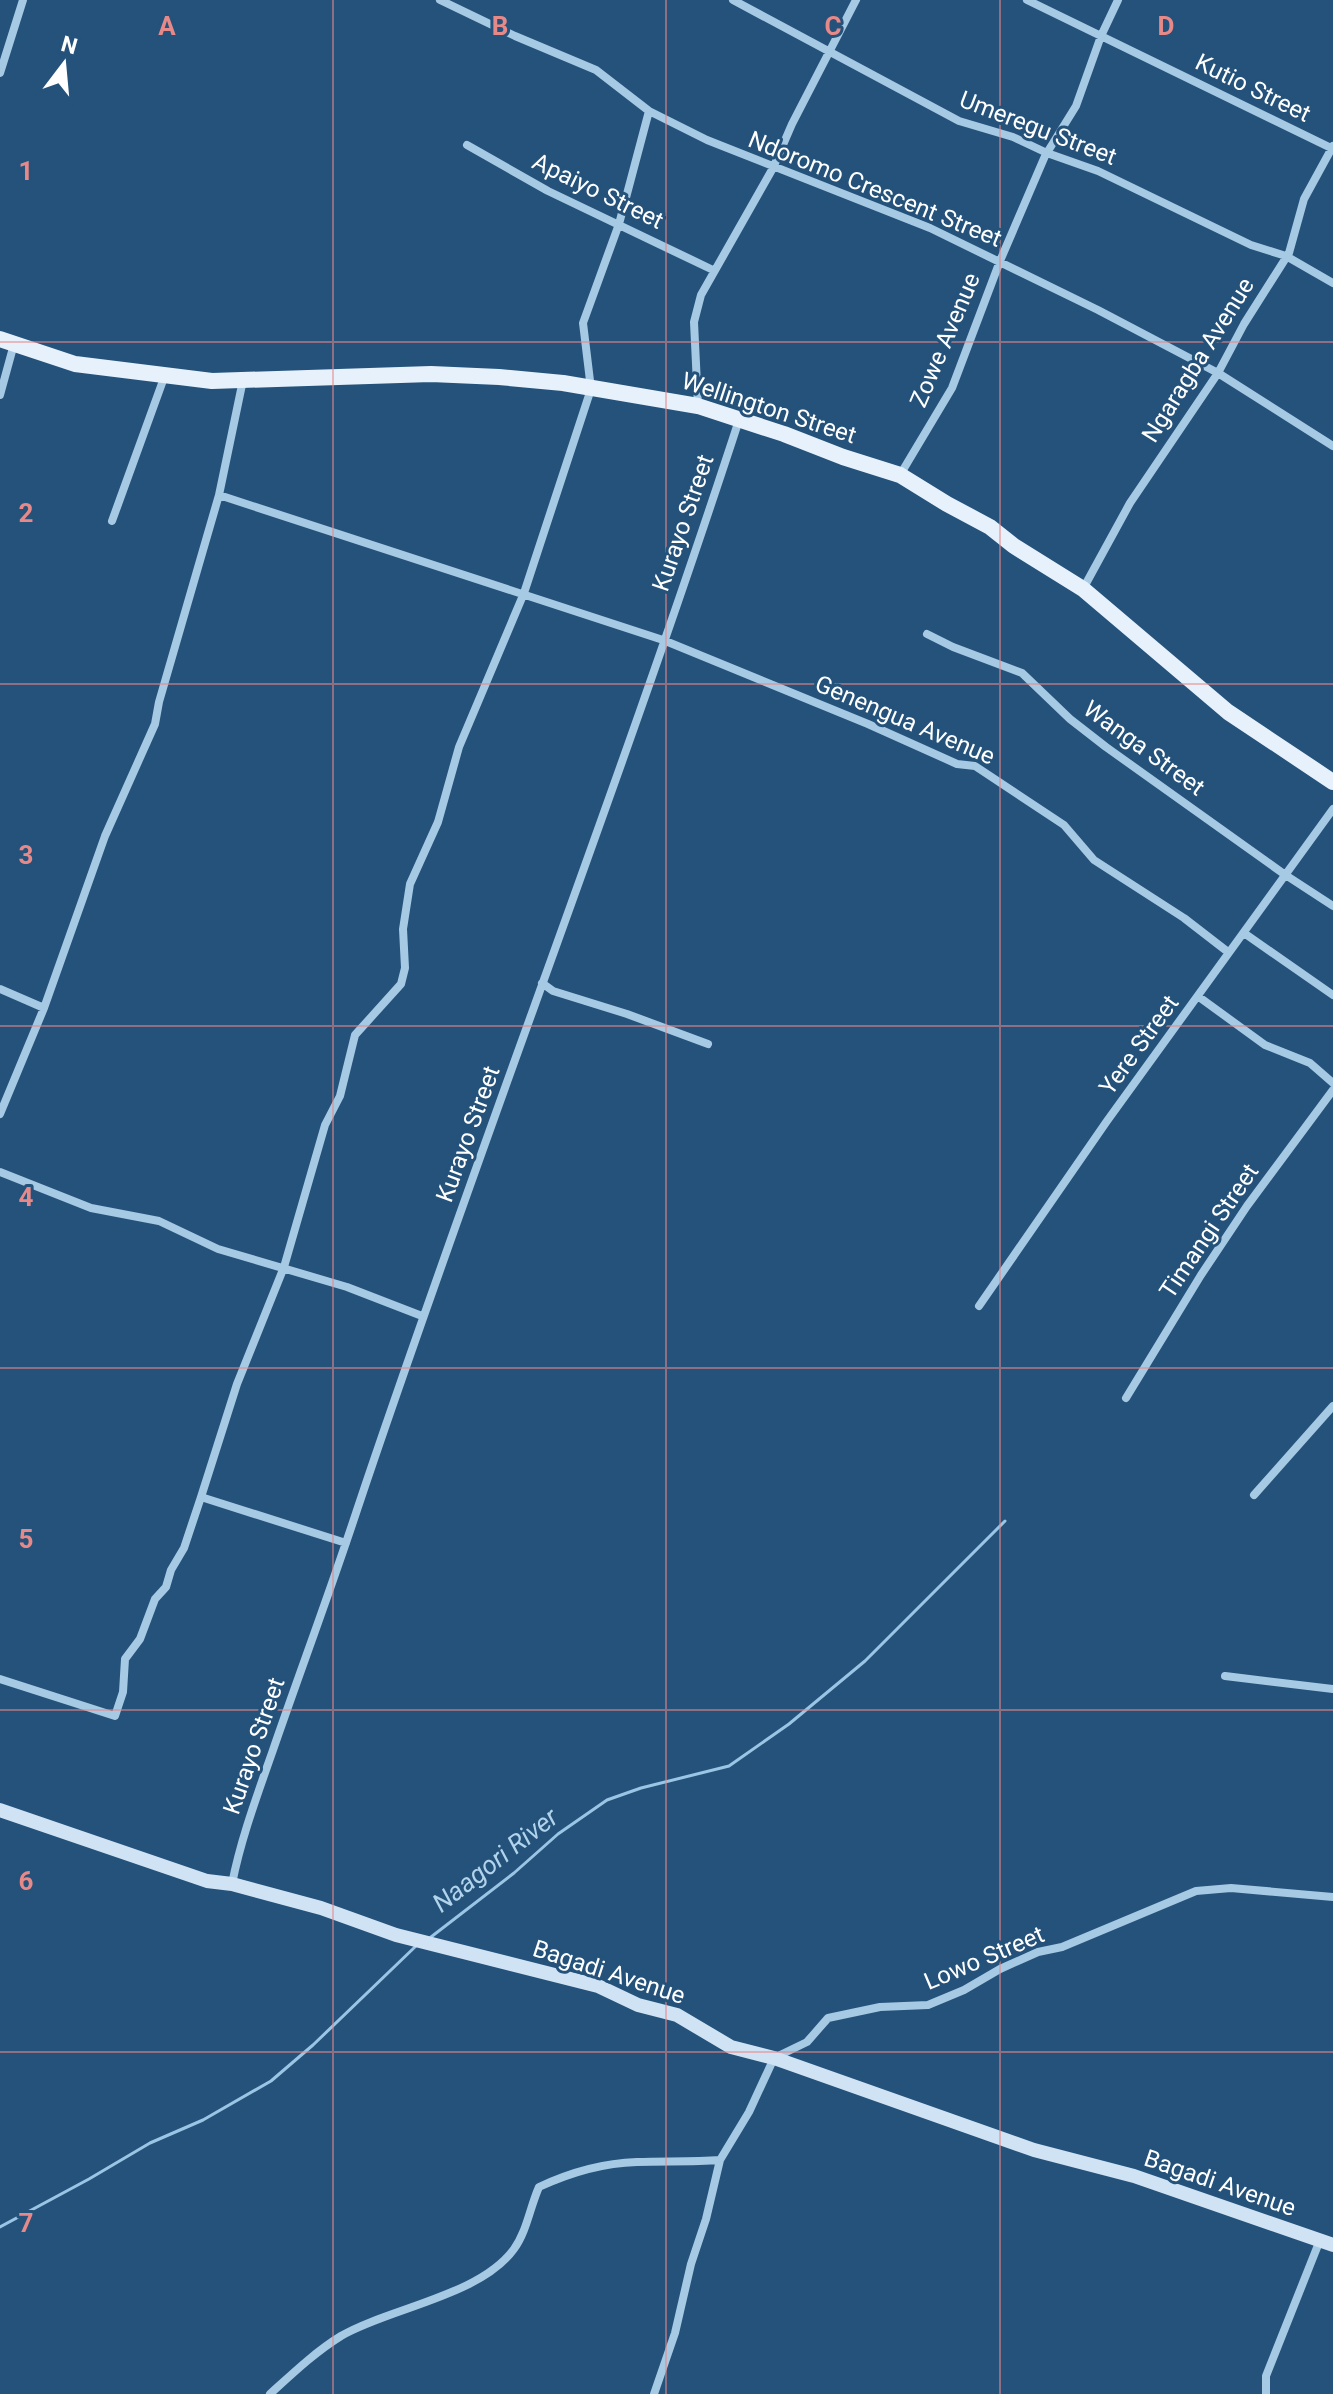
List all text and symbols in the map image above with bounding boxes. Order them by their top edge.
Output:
text: A [158,11,176,41]
text: B [492,11,508,41]
text: C [824,11,842,41]
text: D [1158,11,1174,41]
north arrow [24,24,104,104]
text: N [58,31,80,59]
street label: Kutio Street [1191,48,1315,128]
street label: Umeregu Street [956,85,1121,171]
street label: Ndoromo Crescent Street [744,125,1006,253]
street label: Apaiyo Street [528,147,668,235]
text: 1 [19,156,33,186]
street label: Zowe Avenue [904,269,986,411]
street label: Ngaragba Avenue [1136,273,1260,447]
street label: Wellington Street [678,367,860,449]
street label: Kurayo Street [647,451,720,595]
text: 2 [19,498,33,528]
street label: Genengua Avenue [811,670,999,770]
street label: Wanga Street [1078,695,1210,801]
text: 3 [19,840,33,870]
street label: Yere Street [1093,990,1185,1100]
street label: Kurayo Street [430,1062,506,1206]
street label: Timangi Street [1154,1158,1264,1304]
text: 4 [19,1182,34,1212]
text: 5 [19,1524,33,1554]
street label: Kurayo Street [218,1674,291,1818]
water label: Naagori River [426,1801,565,1918]
text: 6 [19,1866,34,1896]
street label: Lowo Street [920,1920,1048,1996]
street label: Bagadi Avenue [529,1934,689,2010]
street label: Bagadi Avenue [1141,2144,1299,2222]
text: 7 [19,2208,33,2238]

